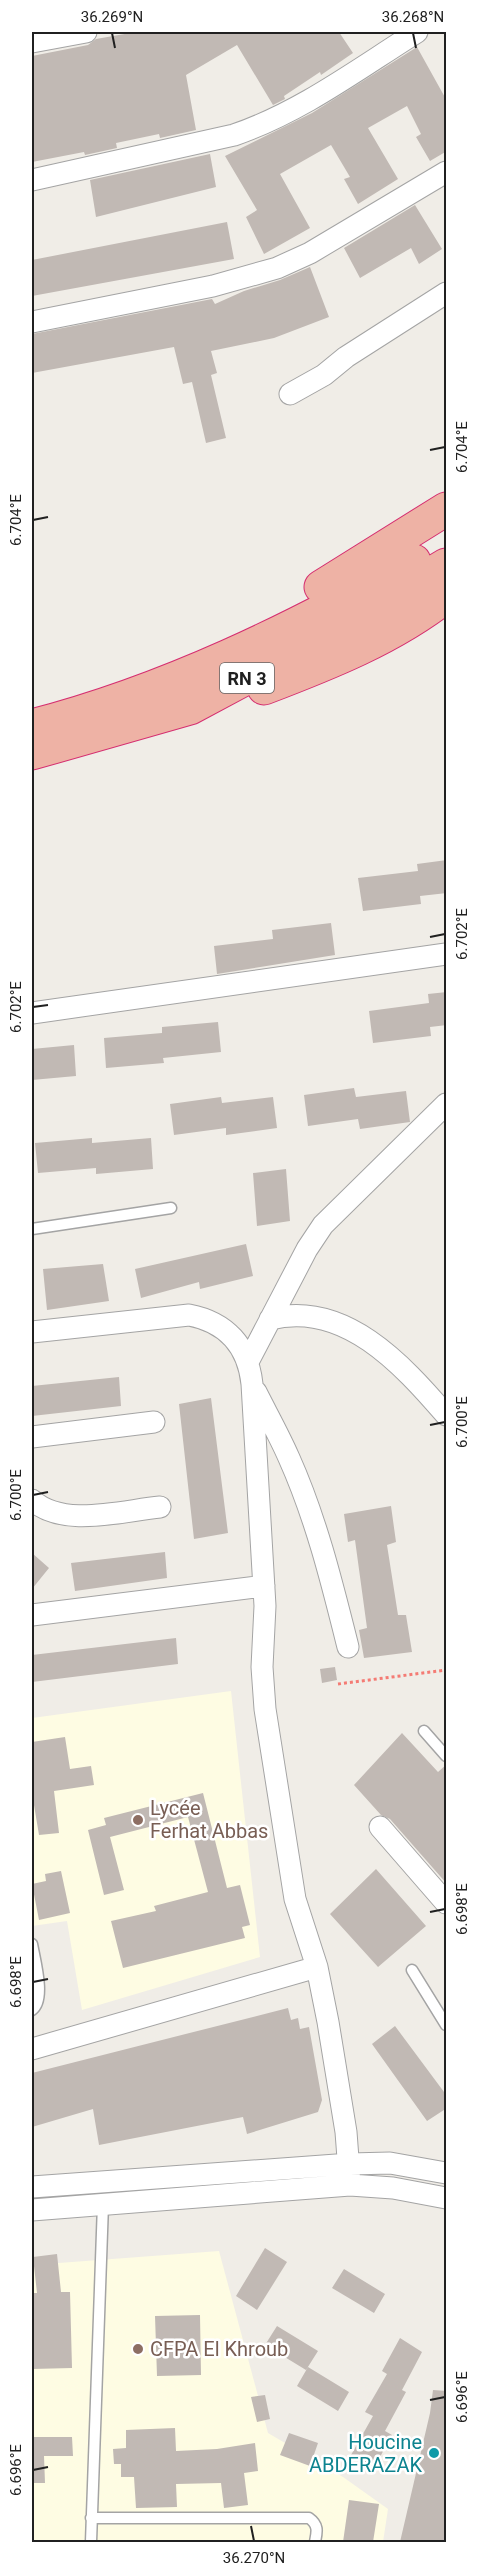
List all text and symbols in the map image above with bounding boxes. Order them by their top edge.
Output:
text: 36.269°N [81,8,143,26]
text: 36.268°N [382,8,444,26]
text: 6.704°E [453,421,471,473]
text: 6.704°E [7,494,25,546]
road number: RN 3 [220,663,274,693]
text: 6.702°E [453,908,471,960]
text: 6.702°E [7,981,25,1033]
text: 6.700°E [453,1396,471,1448]
text: 6.700°E [7,1469,25,1521]
place label: Lycée Ferhat Abbas [150,1796,268,1843]
marker: Lycée Ferhat Abbas [131,1813,145,1827]
text: 6.698°E [453,1883,471,1935]
text: 6.698°E [7,1956,25,2008]
place label: CFPA El Khroub [150,2337,288,2361]
marker: CFPA El Khroub [131,2342,145,2356]
text: 6.696°E [453,2371,471,2423]
place label: Houcine ABDERAZAK [309,2430,422,2477]
text: 6.696°E [7,2444,25,2496]
marker: Houcine ABDERAZAK [427,2446,441,2460]
text: 36.270°N [223,2549,285,2567]

